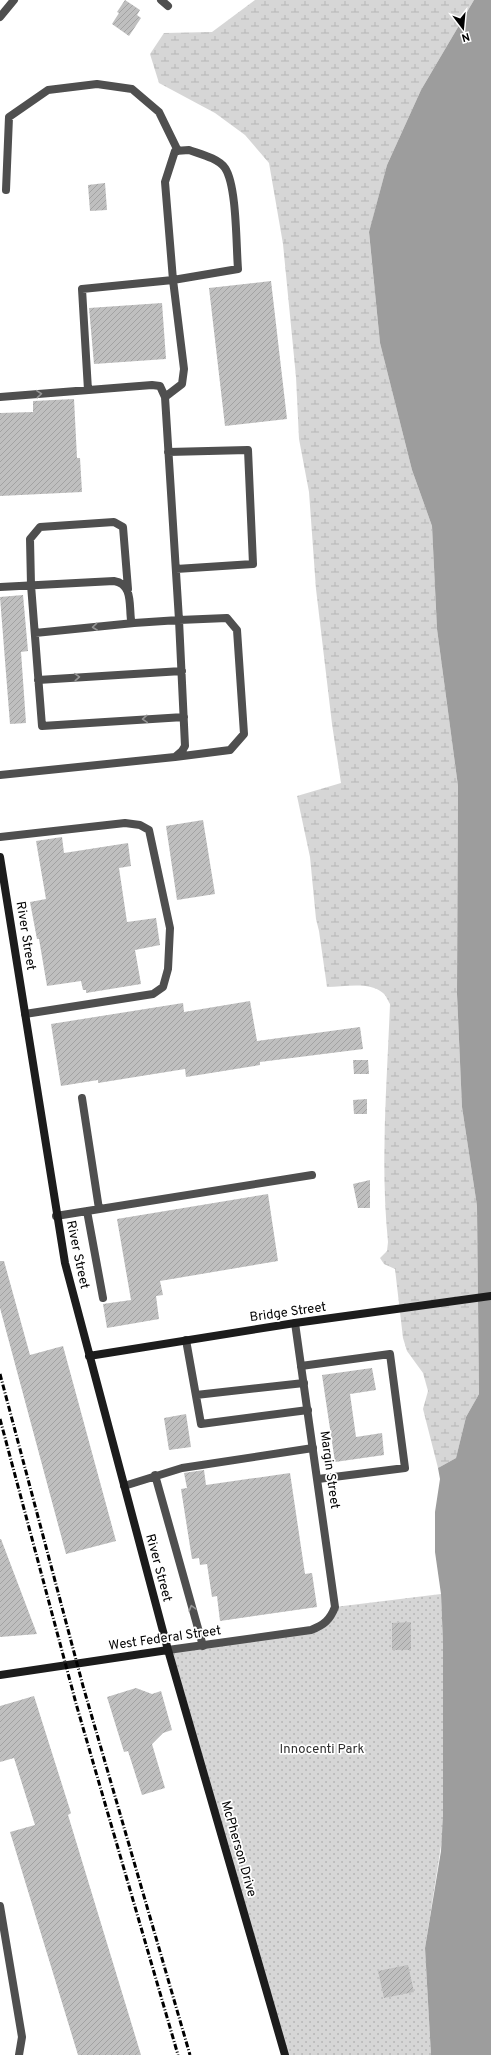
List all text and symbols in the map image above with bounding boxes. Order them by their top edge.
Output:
north arrow [443,8,483,48]
text: N [460,29,471,44]
one-way arrow [36,390,42,399]
one-way arrow [92,623,98,632]
one-way arrow [74,673,80,682]
one-way arrow [142,715,148,724]
street label: River Street [12,900,38,972]
street label: River Street [62,1219,92,1291]
street label: Bridge Street [249,1300,327,1326]
street label: Margin Street [316,1430,342,1510]
street label: River Street [141,1532,175,1604]
one-way arrow [189,1605,197,1611]
street label: West Federal Street [108,1623,222,1655]
park label: Innocenti Park [280,1742,365,1758]
street label: McPherson Drive [217,1799,259,1899]

